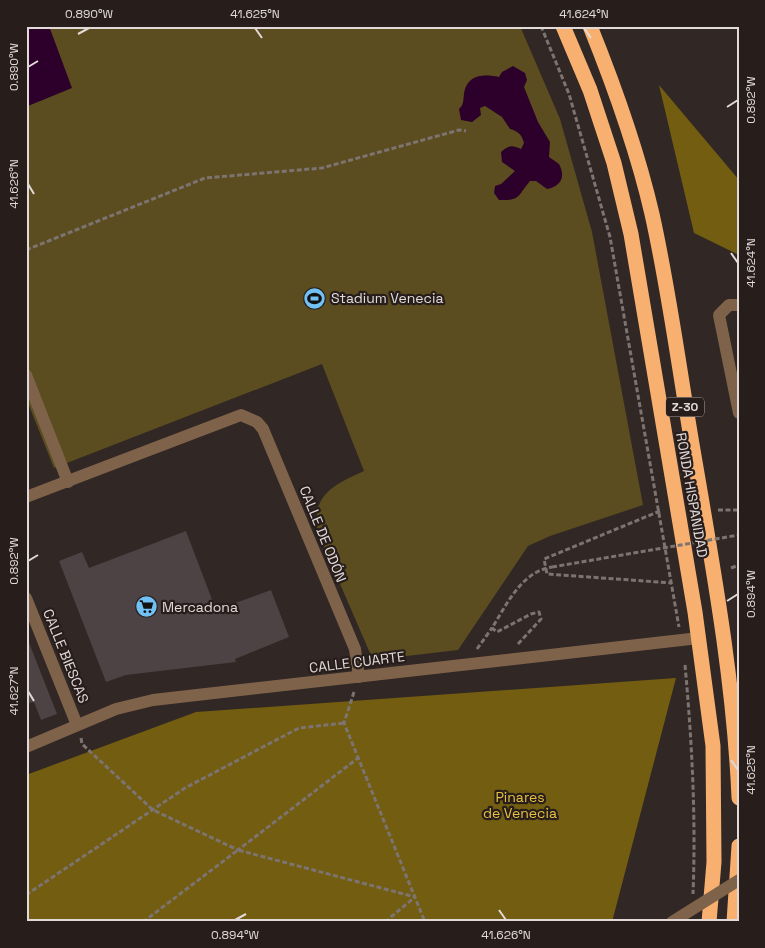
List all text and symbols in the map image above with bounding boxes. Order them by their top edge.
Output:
text: 0.890°W [65,6,114,22]
text: 41.625°N [230,6,280,22]
text: 41.624°N [559,6,609,22]
text: 0.890°W [6,42,22,91]
text: 0.892°W [743,76,759,124]
text: 41.626°N [6,159,22,209]
text: 41.624°N [743,238,759,288]
sports icon: Stadium Venecia [303,286,327,310]
place label: Stadium Venecia [331,289,443,307]
road number: Z-30 [666,398,704,417]
street label: RONDA HISPANIDAD [672,431,712,559]
street label: CALLE DE ODÓN [296,483,350,585]
text: 0.892°W [6,537,22,585]
text: 0.894°W [743,570,759,618]
supermarket icon: Mercadona [134,595,158,619]
place label: Mercadona [162,598,238,616]
street label: CALLE BIESCAS [39,606,93,706]
street label: CALLE CUARTE [308,647,406,677]
text: 41.627°N [6,667,22,715]
text: 41.625°N [743,745,759,795]
park label: Pinares de Venecia [483,788,557,822]
text: 0.894°W [211,927,259,943]
text: 41.626°N [481,927,531,943]

